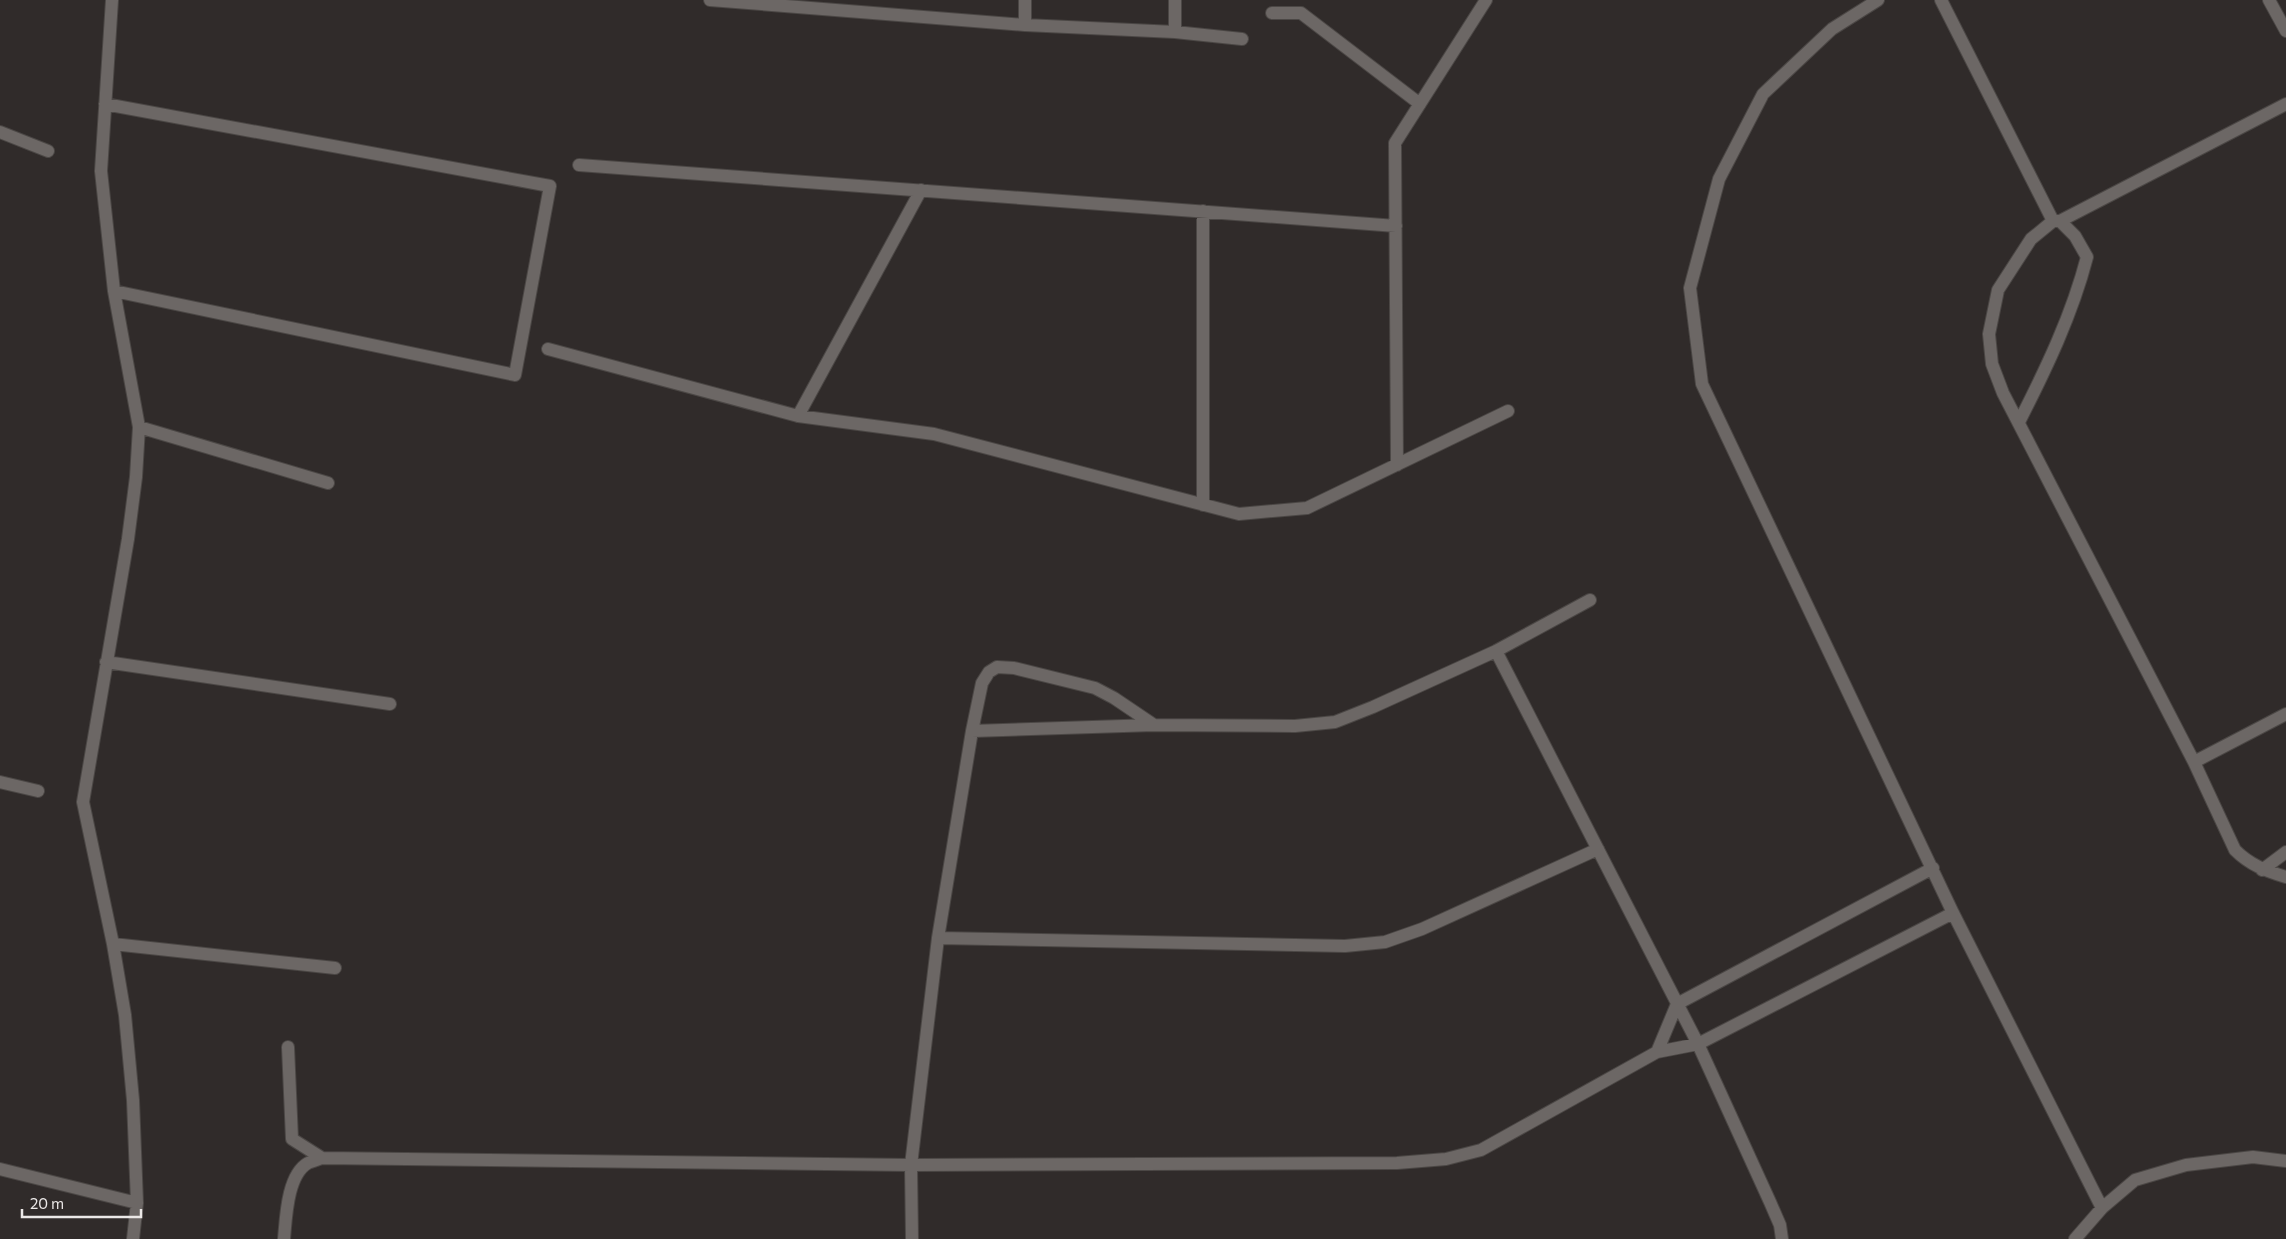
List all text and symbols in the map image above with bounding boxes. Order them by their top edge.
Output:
scale bar [22,1186,141,1218]
text: 20 m [30,1194,64,1212]

